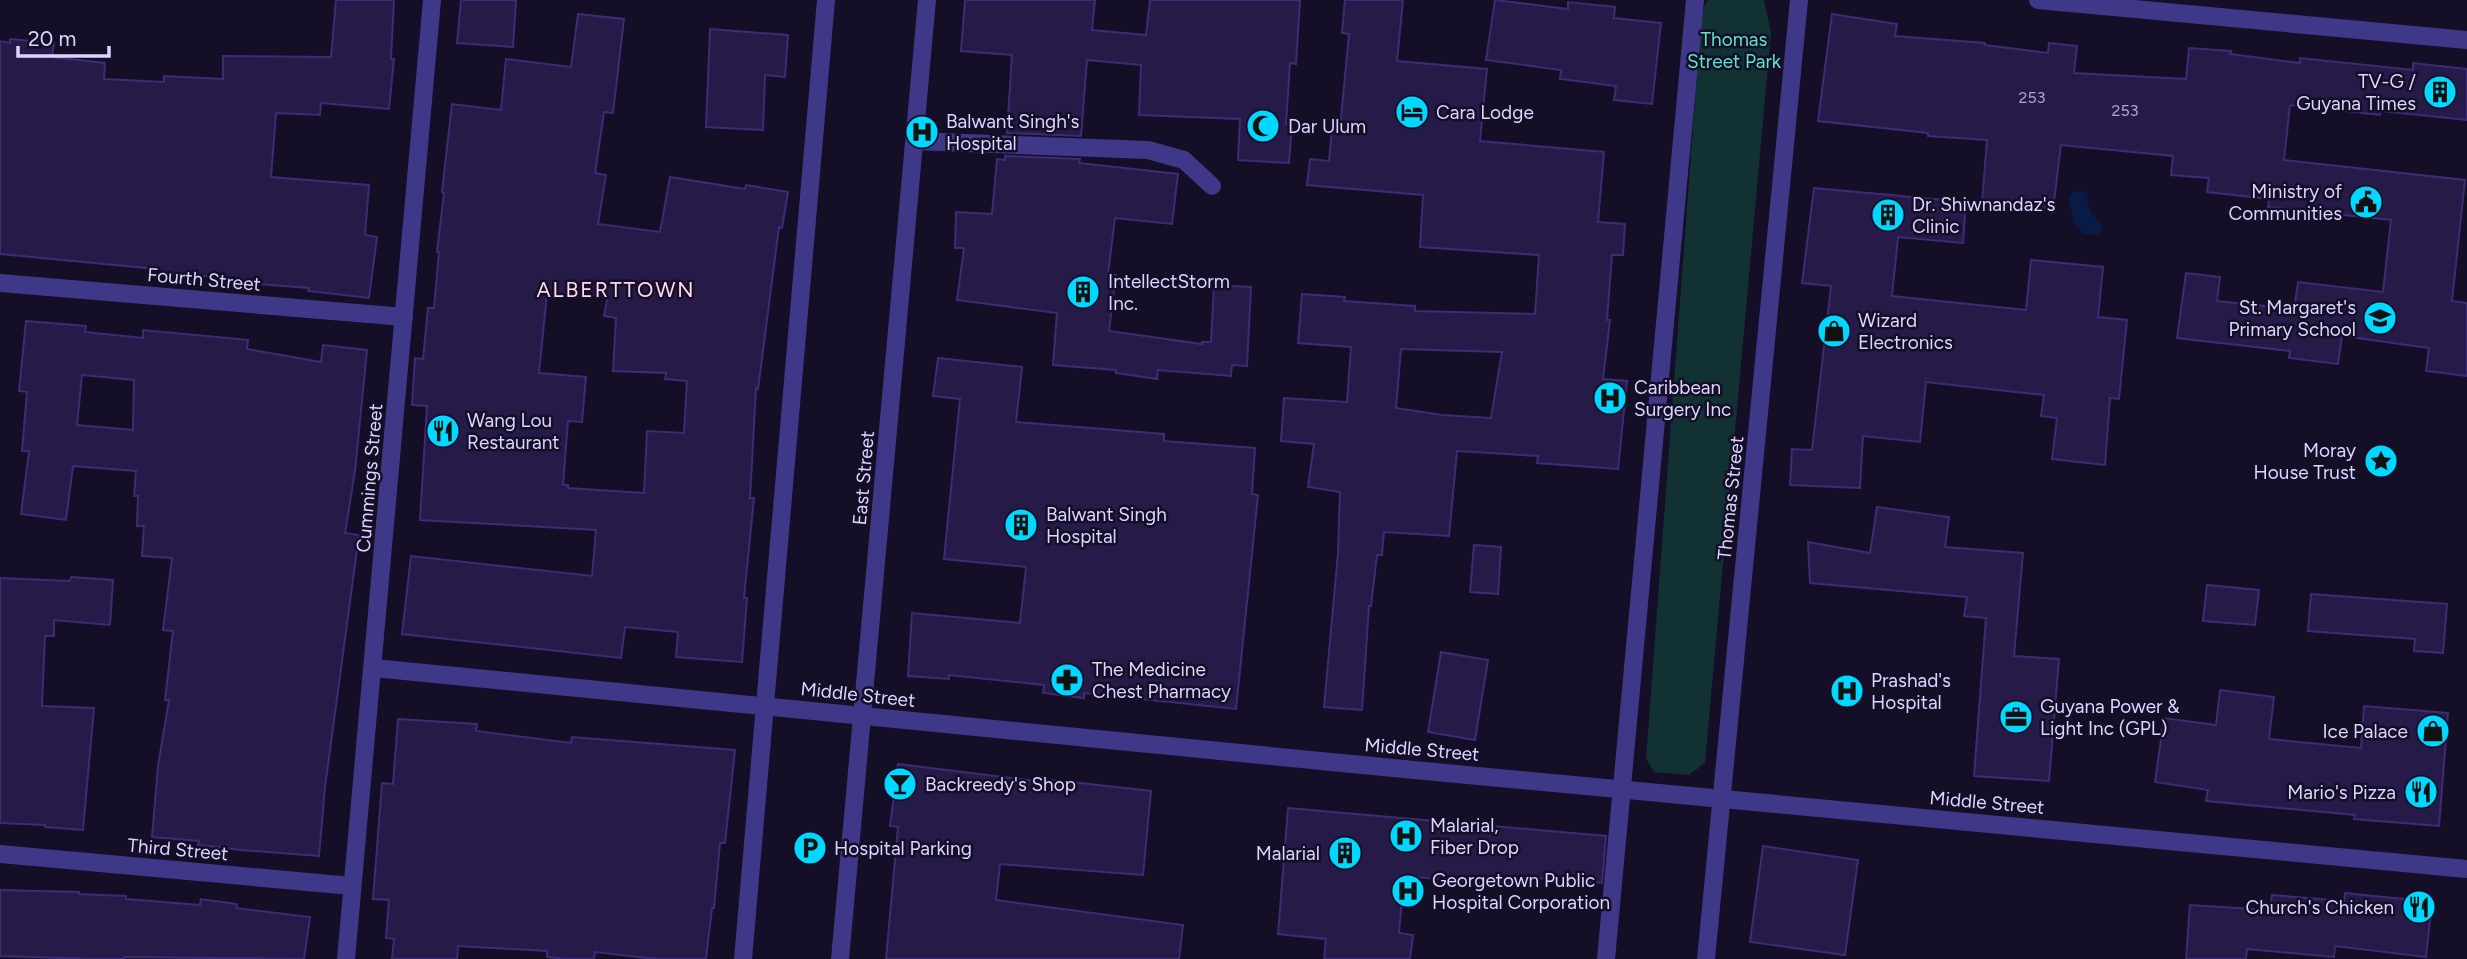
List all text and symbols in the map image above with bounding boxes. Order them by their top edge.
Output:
scale bar [18,14,108,58]
text: 20 m [28,26,76,51]
park label: Thomas Street Park [1687,28,1782,73]
place label: TV-G / Guyana Times [2296,70,2417,115]
building icon: TV-G / Guyana Times [2421,73,2459,111]
house number: 253 [2019,88,2045,107]
hotel icon: Cara Lodge [1393,93,1431,131]
place label: Cara Lodge [1436,101,1534,124]
house number: 253 [2112,101,2138,120]
mosque icon: Dar Ulum [1244,107,1282,145]
place label: Balwant Singh's Hospital [946,110,1080,155]
hospital icon: Balwant Singh's Hospital [903,113,941,151]
place label: Dar Ulum [1288,115,1366,138]
place label: Ministry of Communities [2229,180,2342,225]
public building icon: Ministry of Communities [2347,183,2385,221]
place label: Dr. Shiwnandaz's Clinic [1912,193,2056,238]
building icon: Dr. Shiwnandaz's Clinic [1869,196,1907,234]
street label: Fourth Street [146,263,262,296]
place label: IntellectStorm Inc. [1108,270,1230,315]
building icon: IntellectStorm Inc. [1064,273,1102,311]
district label: ALBERTTOWN [536,277,696,302]
place label: St. Margaret's Primary School [2229,296,2356,341]
school or university icon: St. Margaret's Primary School [2361,299,2399,337]
place label: Wizard Electronics [1858,309,1953,354]
shop icon: Wizard Electronics [1815,312,1853,350]
place label: Caribbean Surgery Inc [1634,376,1731,421]
hospital icon: Caribbean Surgery Inc [1591,379,1629,417]
street label: Cummings Street [352,403,387,554]
place label: Wang Lou Restaurant [467,409,559,454]
restaurant icon: Wang Lou Restaurant [424,412,462,450]
street label: East Street [848,430,879,526]
street label: Thomas Street [1713,435,1748,561]
place label: Moray House Trust [2254,439,2356,484]
place icon: Moray House Trust [2362,442,2400,480]
place label: Balwant Singh Hospital [1046,503,1167,548]
building icon: Balwant Singh Hospital [1002,506,1040,544]
place label: The Medicine Chest Pharmacy [1092,658,1231,703]
pharmacy icon: The Medicine Chest Pharmacy [1048,661,1086,699]
place label: Prashad's Hospital [1871,669,1951,714]
hospital icon: Prashad's Hospital [1828,672,1866,710]
street label: Middle Street [799,677,916,712]
place label: Guyana Power & Light Inc (GPL) [2040,695,2180,740]
office icon: Guyana Power & Light Inc (GPL) [1997,698,2035,736]
shop icon: Ice Palace [2414,712,2452,750]
place label: Ice Palace [2322,720,2408,743]
street label: Middle Street [1364,733,1480,766]
bar icon: Backreedy's Shop [881,765,919,803]
place label: Backreedy's Shop [925,773,1076,796]
restaurant icon: Mario's Pizza [2402,773,2440,811]
place label: Mario's Pizza [2287,781,2396,804]
street label: Middle Street [1929,786,2045,819]
place label: Malarial, Fiber Drop [1430,814,1519,859]
hospital icon: Malarial, Fiber Drop [1387,817,1425,855]
parking icon: Hospital Parking [791,829,829,867]
street label: Third Street [127,834,229,865]
building icon: Malarial [1326,834,1364,872]
place label: Hospital Parking [834,837,972,860]
place label: Malarial [1256,842,1320,865]
place label: Georgetown Public Hospital Corporation [1432,869,1610,914]
hospital icon: Georgetown Public Hospital Corporation [1389,872,1427,910]
restaurant icon: Church's Chicken [2400,888,2438,926]
place label: Church's Chicken [2245,896,2394,919]

